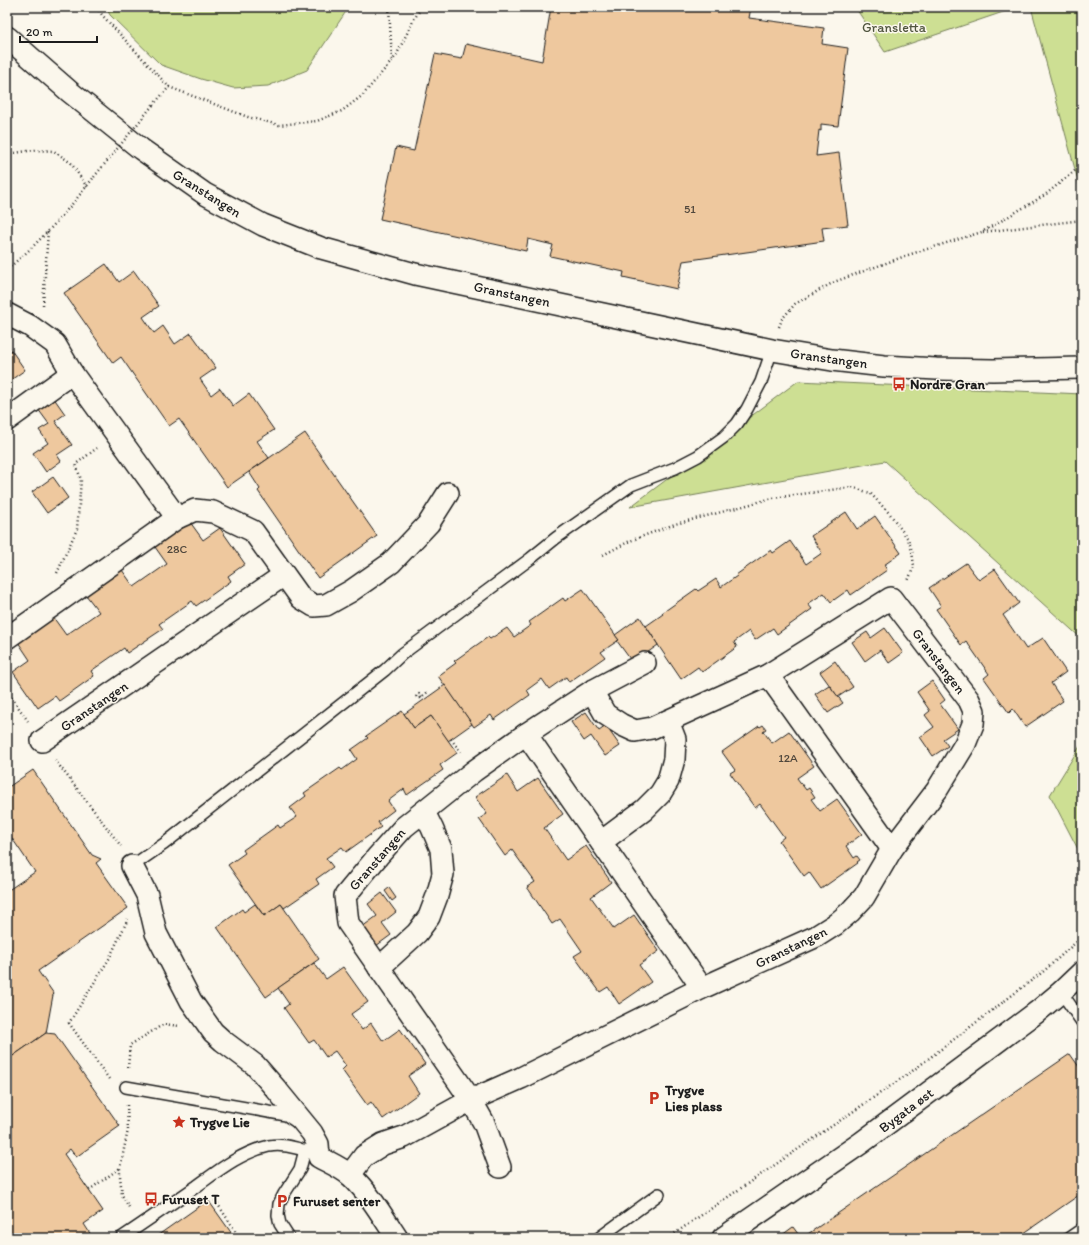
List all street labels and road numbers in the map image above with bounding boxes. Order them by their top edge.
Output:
street label: Granstangen [169,166,244,221]
street label: Granstangen [472,278,552,311]
street label: Granstangen [789,345,869,372]
street label: Granstangen [908,625,969,698]
street label: Granstangen [57,678,131,735]
street label: Granstangen [345,824,409,894]
street label: Granstangen [753,923,830,972]
street label: Bygata øst [876,1084,937,1136]

